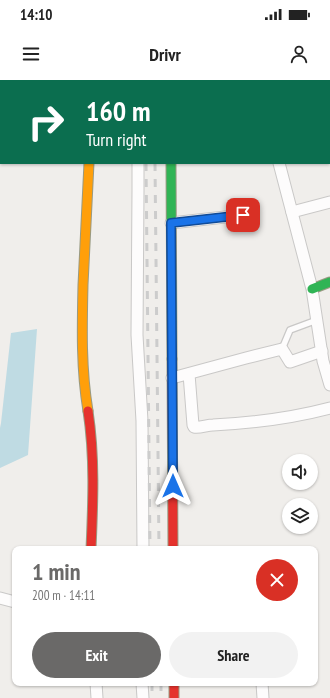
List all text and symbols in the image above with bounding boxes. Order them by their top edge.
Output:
text: 14:10 [20,5,52,24]
icon: menu [20,43,42,65]
text: Drivr [149,43,181,66]
icon: person [288,43,310,65]
text: 160 m [86,92,150,129]
icon: right [20,96,72,148]
text: Turn right [86,128,146,151]
pin [226,198,260,232]
icon: arrive [232,204,254,226]
map controls [282,454,318,534]
button: sound [282,454,318,490]
position arrow [152,465,194,507]
button: layers [282,498,318,534]
text: 1 min [32,556,80,587]
button: close [256,559,298,601]
text: 200 m · 14:11 [32,587,95,604]
button: Exit [32,632,161,678]
button: Share [169,632,298,678]

